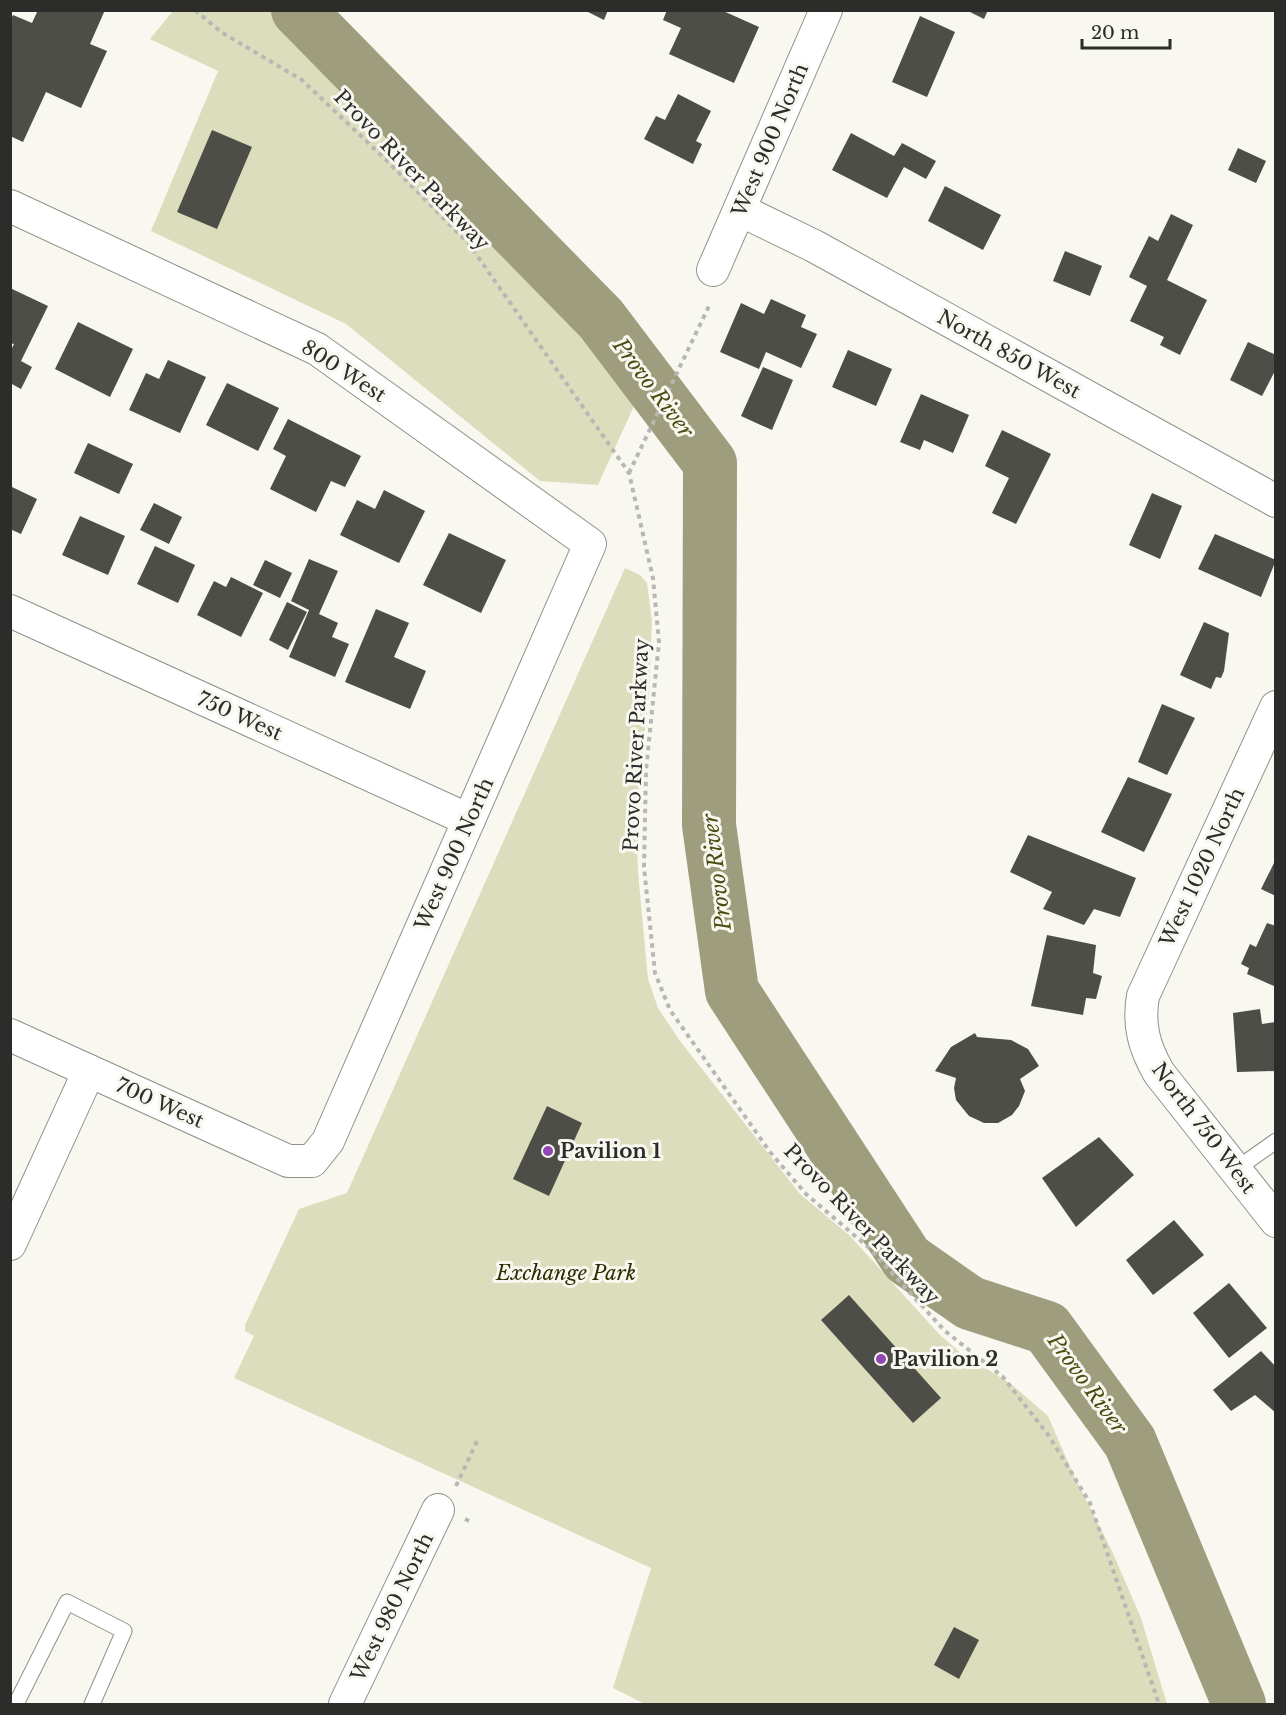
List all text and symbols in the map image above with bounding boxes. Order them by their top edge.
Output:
scale bar [1082,12,1170,50]
text: 20 m [1091,22,1139,44]
street label: West 900 North [726,59,813,221]
street label: Provo River Parkway [329,85,495,255]
street label: North 850 West [933,305,1085,403]
water label: Provo River [607,332,700,444]
street label: 800 West [297,335,391,407]
street label: Provo River Parkway [618,638,654,852]
street label: 750 West [194,687,287,746]
street label: West 900 North [409,774,498,935]
street label: West 1020 North [1154,783,1249,951]
water label: Provo River [697,811,737,933]
street label: North 750 West [1147,1058,1261,1198]
street label: 700 West [112,1073,208,1133]
place label: Pavilion 1 [560,1139,661,1163]
street label: Provo River Parkway [779,1139,945,1309]
marker: Pavilion 1 [541,1144,555,1158]
park label: Exchange Park [495,1261,636,1285]
water label: Provo River [1041,1328,1133,1440]
place label: Pavilion 2 [893,1347,998,1371]
marker: Pavilion 2 [874,1352,888,1366]
street label: West 980 North [345,1529,438,1686]

